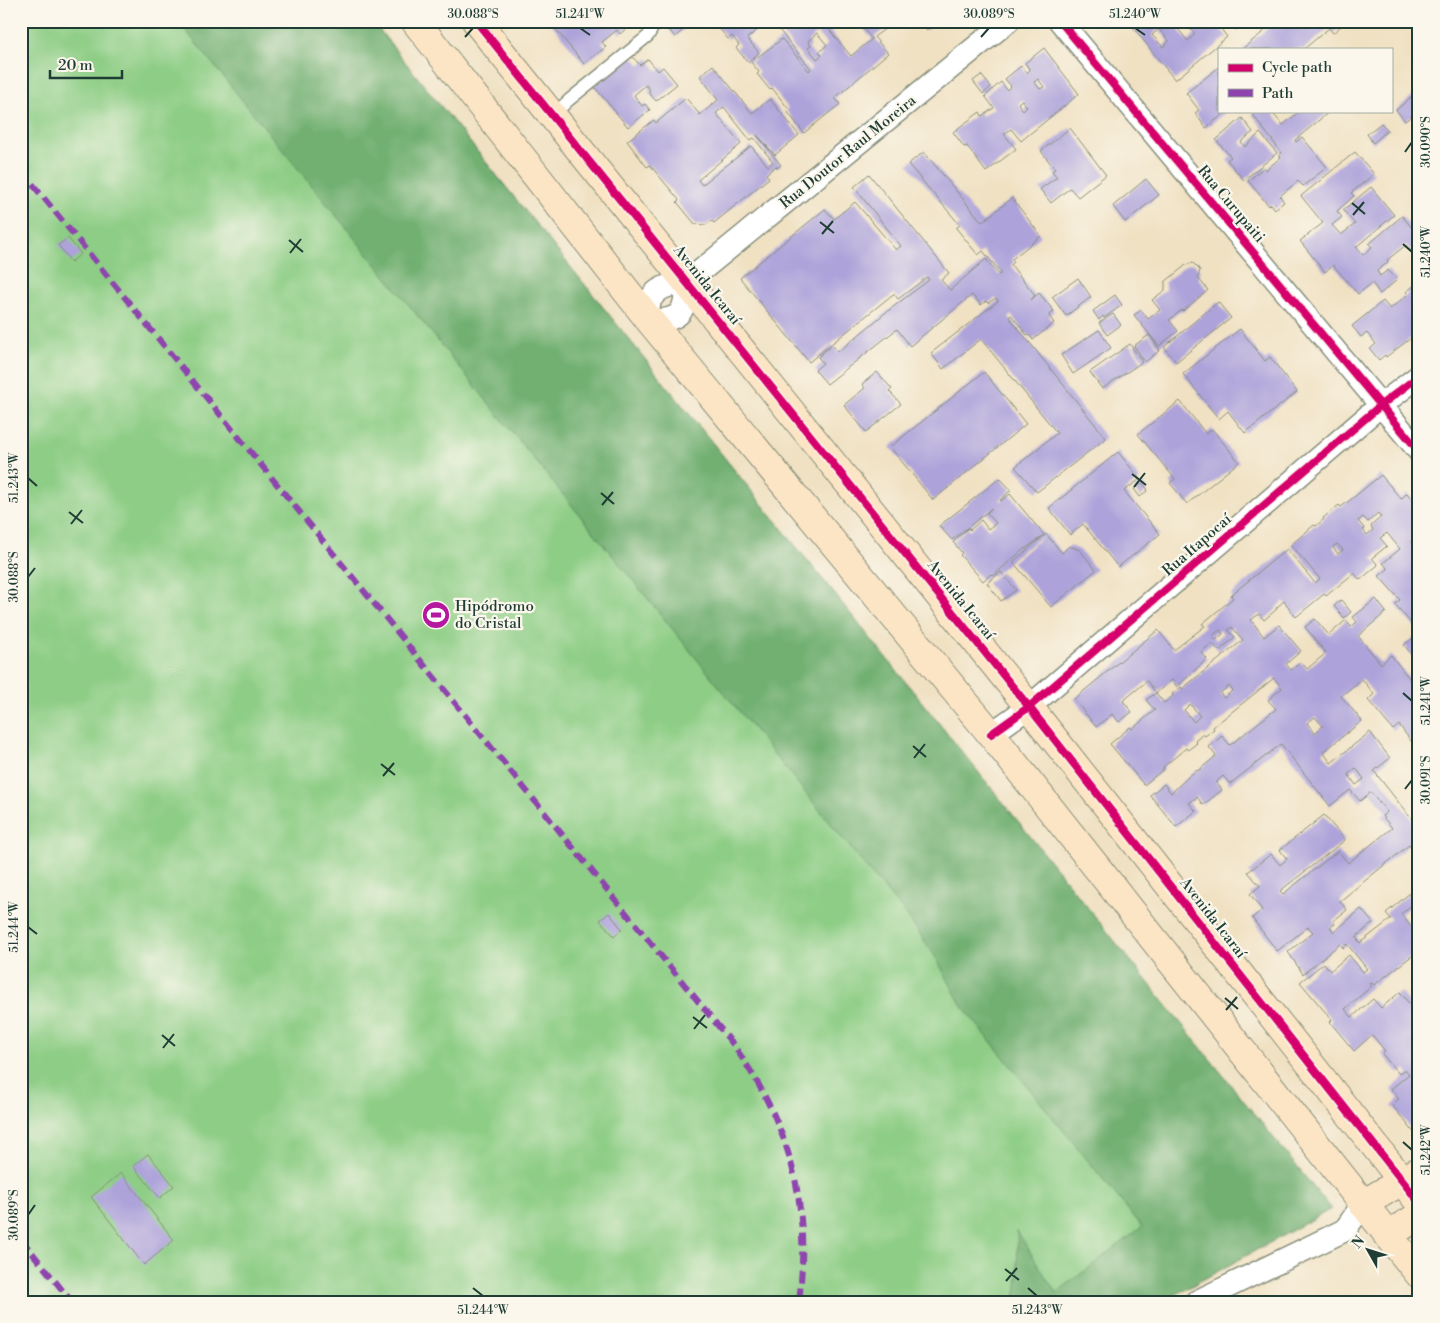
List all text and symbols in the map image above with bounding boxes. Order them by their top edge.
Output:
text: 30.088°S [447,7,499,22]
text: 51.241°W [555,7,606,22]
text: 30.089°S [963,7,1015,22]
text: 51.240°W [1109,7,1162,22]
scale bar [50,48,122,80]
legend [1218,48,1392,112]
text: 20 m [58,56,93,75]
text: Cycle path [1262,58,1332,77]
text: Path [1262,84,1294,103]
street label: Rua Doutor Raul Moreira [776,91,920,213]
text: 30.090°S [1419,116,1434,168]
street label: Rua Curupaiti [1193,161,1269,247]
text: 51.240°W [1419,225,1434,278]
street label: Avenida Icaraí [668,240,746,330]
text: 51.243°W [7,452,22,503]
street label: Rua Itapocaí [1158,509,1236,580]
text: 30.088°S [7,551,22,603]
street label: Avenida Icaraí [922,555,1000,645]
place label: Hipódromo do Cristal [455,597,534,633]
sports icon: Hipódromo do Cristal [421,600,451,630]
text: 51.241°W [1419,675,1434,726]
text: 30.091°S [1419,756,1434,804]
street label: Avenida Icaraí [1175,873,1251,963]
text: 51.244°W [7,900,22,953]
text: 51.242°W [1419,1123,1434,1175]
text: 30.089°S [7,1189,22,1241]
north arrow [1342,1226,1392,1276]
text: N [1348,1232,1369,1252]
text: 51.244°W [457,1303,510,1318]
text: 51.243°W [1012,1303,1063,1318]

